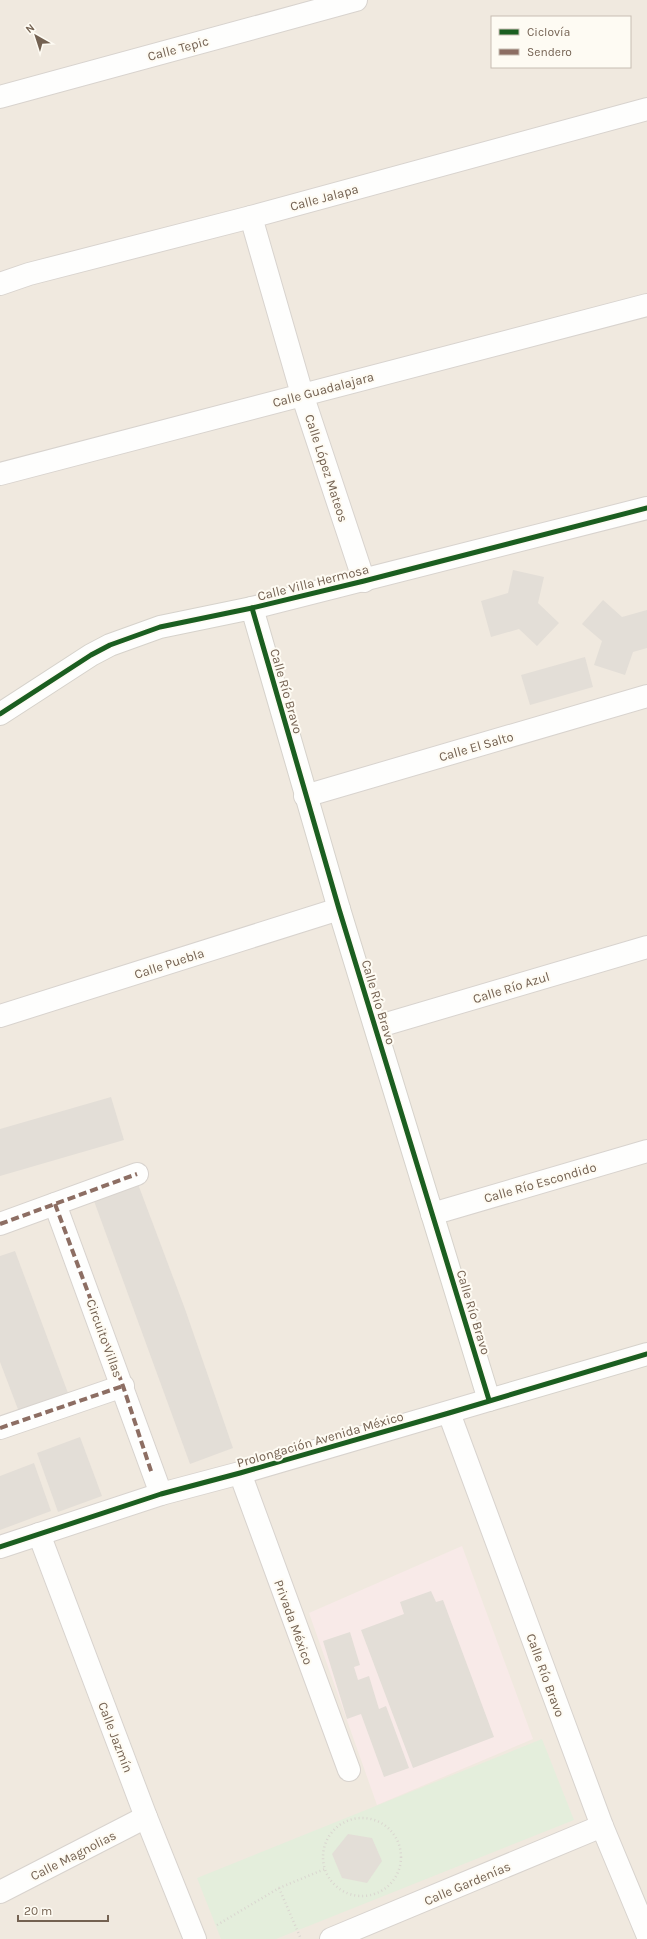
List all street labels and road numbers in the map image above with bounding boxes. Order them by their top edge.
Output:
street label: Calle Tepic [146,33,210,64]
street label: Calle Jalapa [288,181,360,214]
street label: Calle Guadalajara [271,369,375,410]
street label: Calle López Mateos [302,412,351,524]
street label: Calle Villa Hermosa [256,561,370,604]
street label: Calle Río Bravo [267,647,306,735]
street label: Calle El Salto [437,729,515,764]
street label: Calle Puebla [132,945,206,982]
street label: Calle Río Bravo [359,958,399,1046]
street label: Calle Río Azul [471,969,551,1006]
street label: Calle Río Escondido [482,1159,598,1206]
street label: Calle Río Bravo [454,1268,494,1356]
street label: Circuito Villas [83,1297,126,1380]
street label: Prolongación Avenida México [235,1408,405,1471]
street label: Privada México [271,1578,316,1667]
street label: Calle Río Bravo [523,1631,568,1719]
street label: Calle Jazmín [95,1700,136,1775]
street label: Calle Magnolias [28,1827,119,1883]
street label: Calle Gardenías [422,1858,513,1908]

